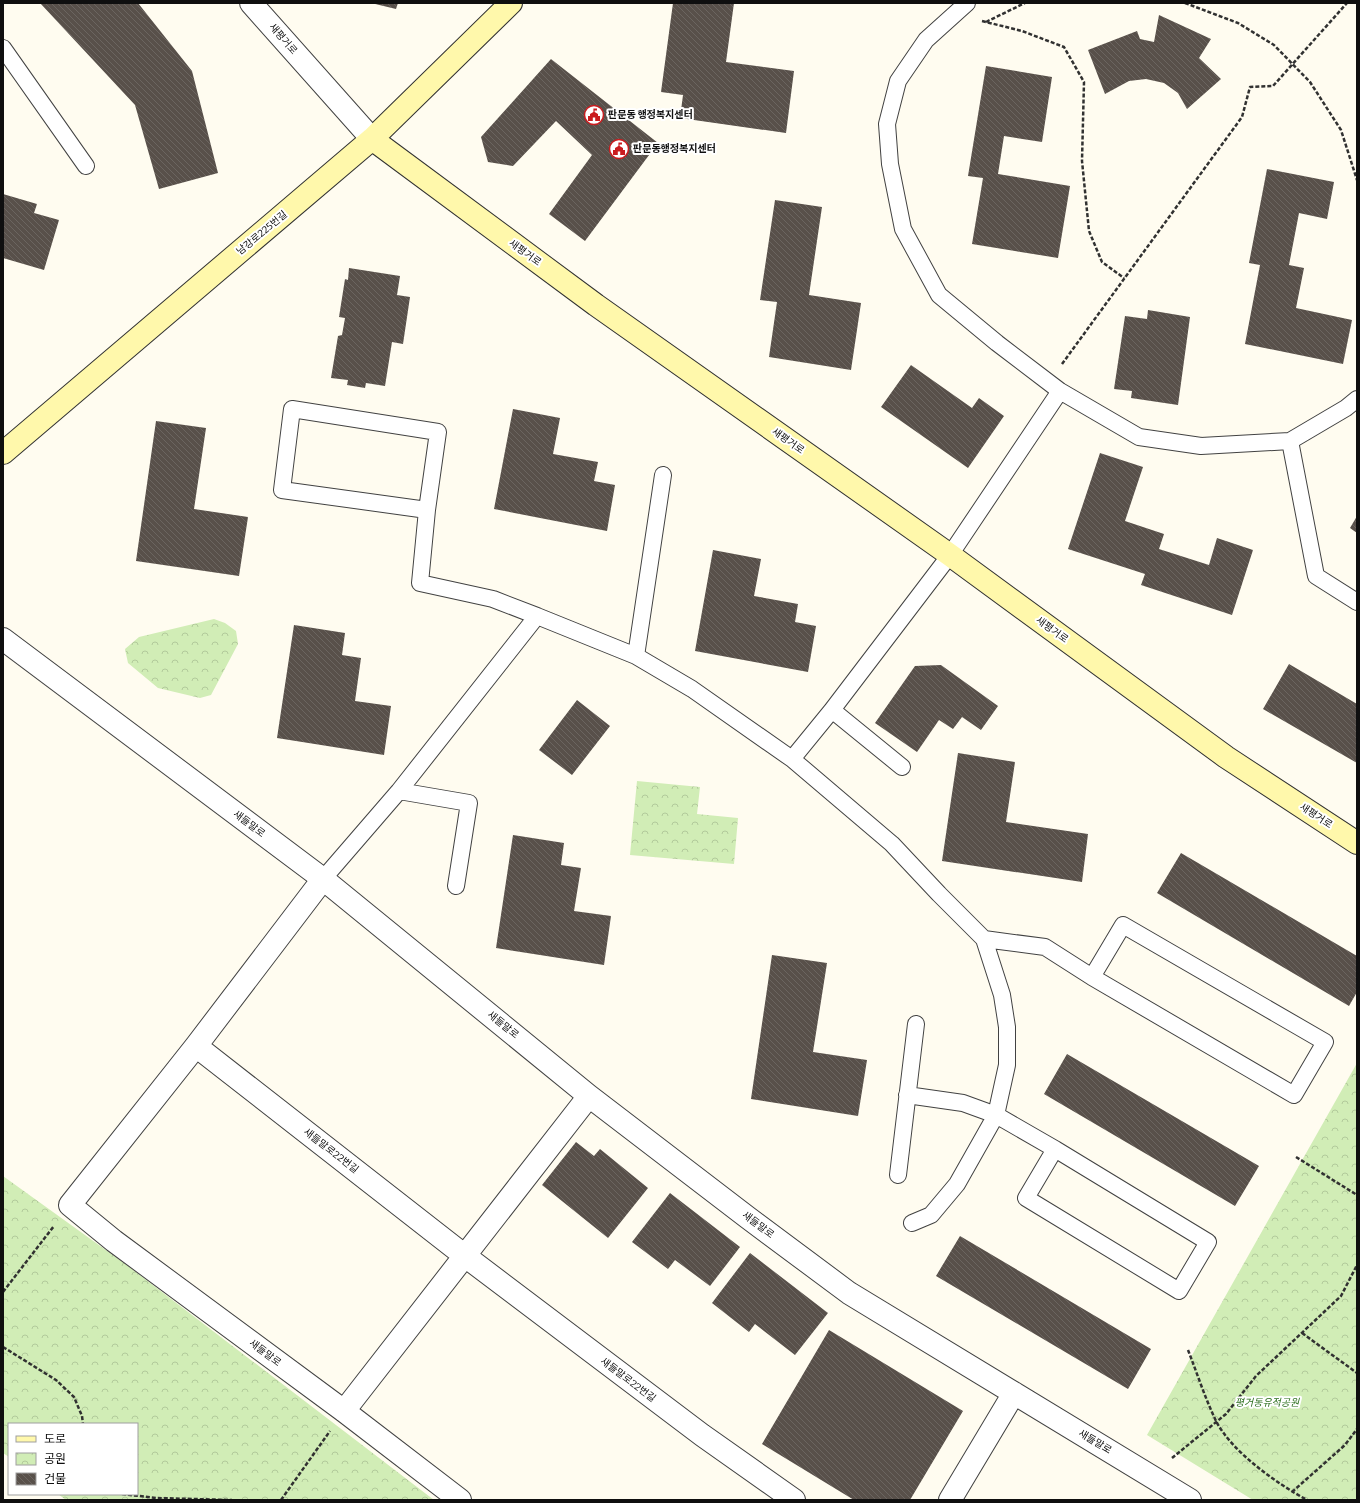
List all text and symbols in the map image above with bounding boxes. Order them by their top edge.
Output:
street label: 새평거로 [266,21,300,57]
public building icon: 판문동 행정복지센터 [583,104,605,126]
place label: 판문동 행정복지센터 [608,109,693,121]
public building icon: 판문동행정복지센터 [608,138,630,160]
place label: 판문동행정복지센터 [633,143,716,155]
street label: 남강로225번길 [234,208,290,258]
street label: 새평거로 [507,237,543,269]
street label: 새평거로 [769,426,807,456]
street label: 새평거로 [1034,614,1070,646]
street label: 새평거로 [1297,801,1335,831]
street label: 새들말로 [231,808,267,840]
street label: 새들말로 [485,1009,521,1041]
street label: 새들말로22번길 [301,1126,361,1176]
street label: 새들말로 [740,1209,776,1241]
street label: 새들말로 [247,1337,283,1369]
street label: 새들말로22번길 [598,1355,658,1405]
park label: 평거동유적공원 [1235,1397,1300,1409]
legend [8,1423,138,1495]
street label: 새들말로 [1076,1427,1114,1457]
text: 도로 [44,1432,66,1446]
text: 공원 [44,1452,66,1466]
text: 건물 [44,1472,66,1486]

